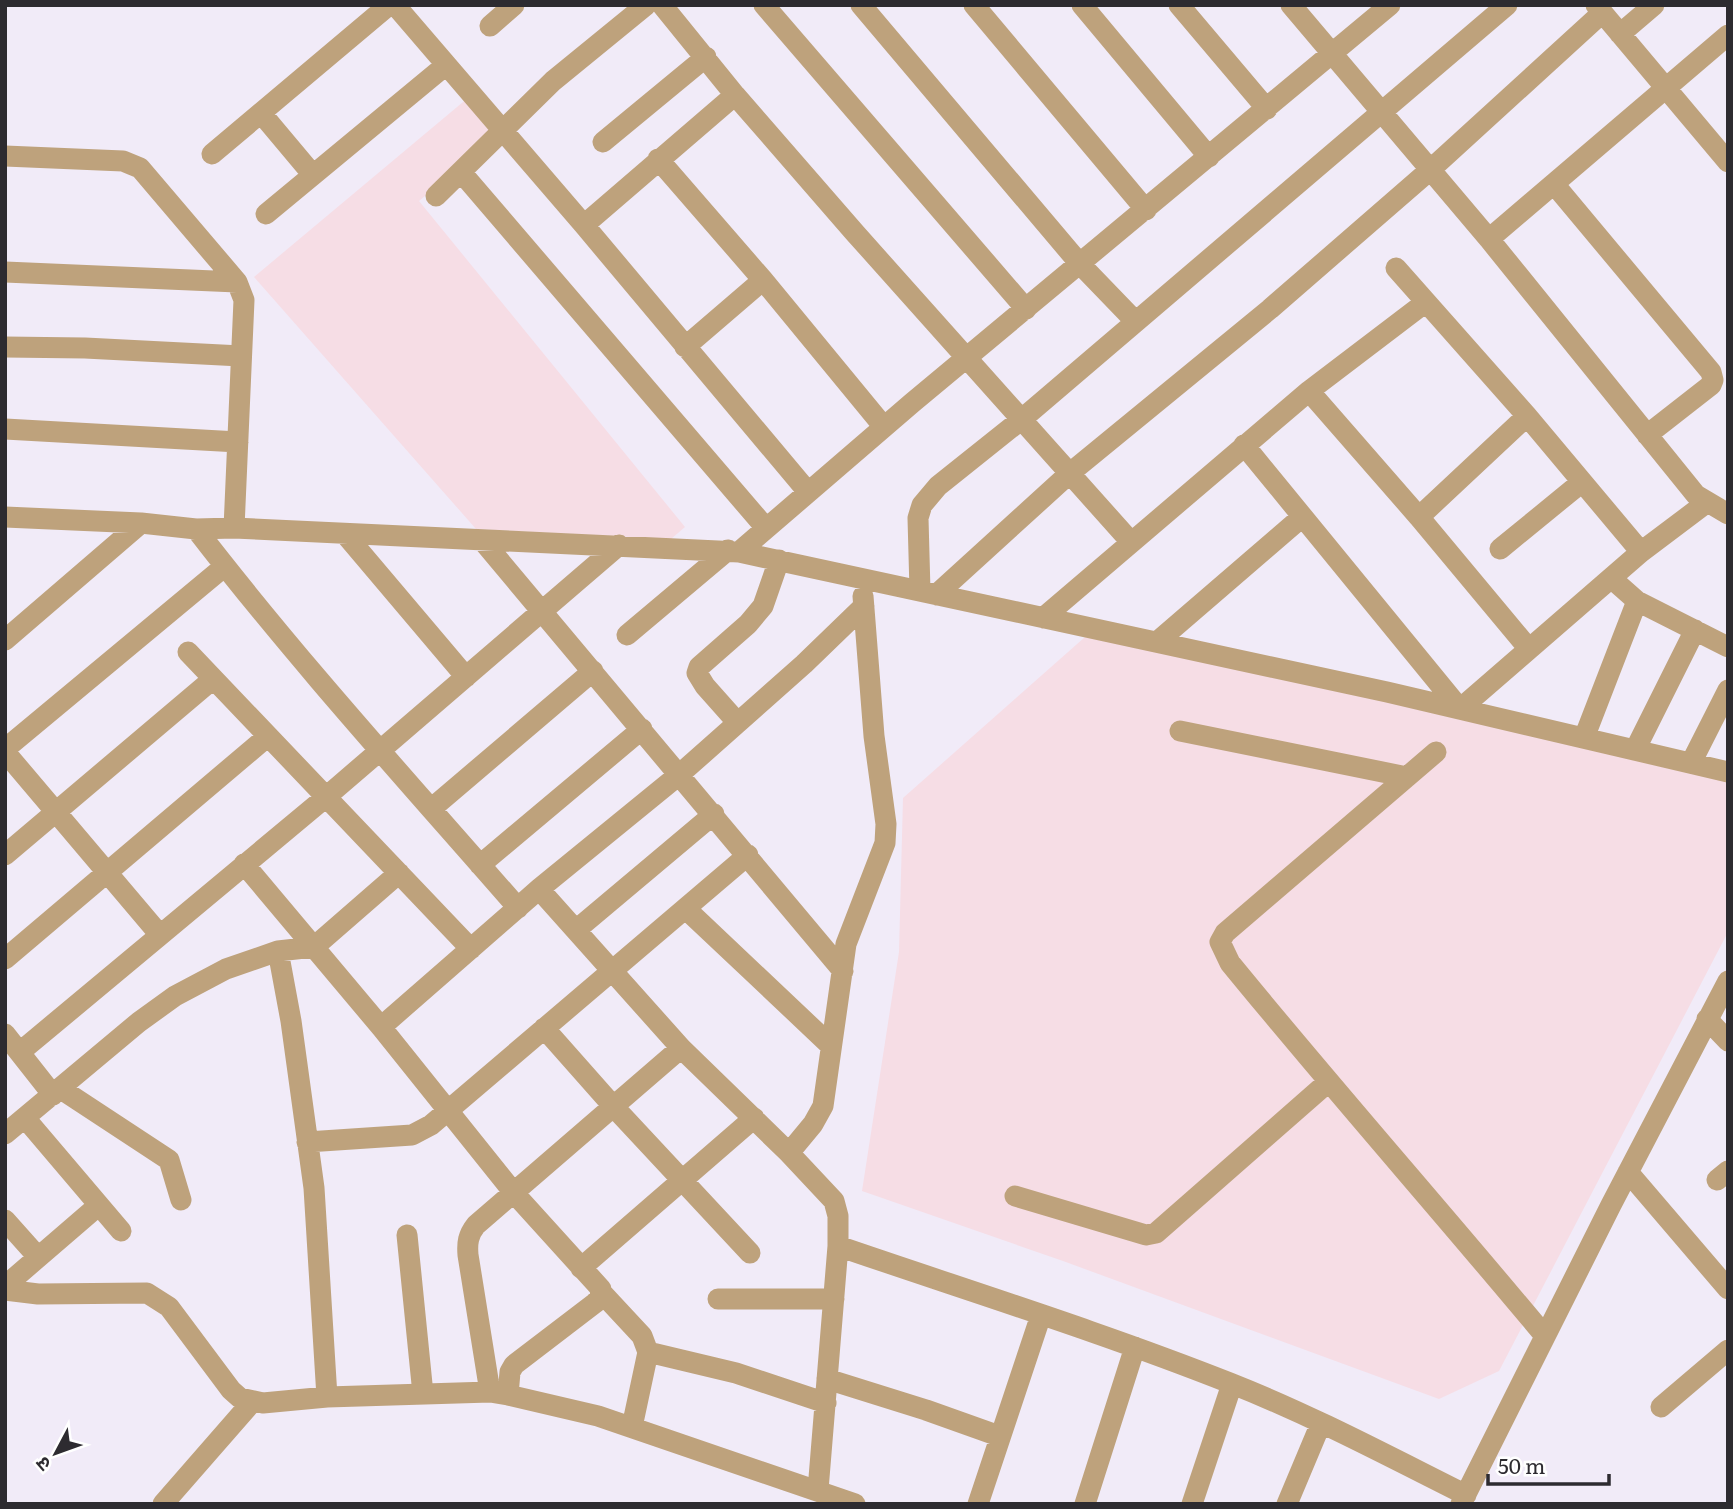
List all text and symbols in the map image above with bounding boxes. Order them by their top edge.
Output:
north arrow [21,1418,91,1488]
scale bar [1488,1442,1609,1486]
text: 50 m [1498,1449,1545,1480]
text: उ [28,1451,57,1478]

